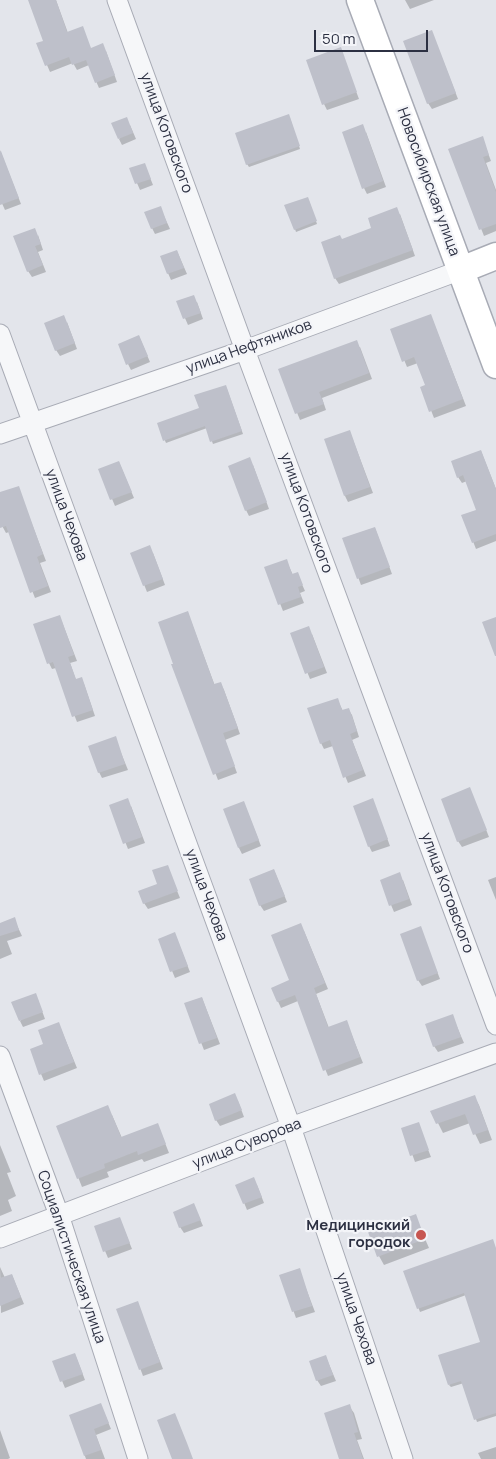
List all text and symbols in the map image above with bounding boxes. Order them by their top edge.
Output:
scale bar [316,20,430,52]
text: 50 m [322,28,356,49]
street label: улица Котовского [136,70,196,196]
street label: Новосибирская улица [393,105,463,259]
street label: улица Нефтяников [184,316,314,378]
street label: улица Котовского [276,450,336,576]
street label: улица Чехова [41,467,91,563]
street label: улица Котовского [417,830,477,956]
street label: улица Чехова [181,847,231,943]
street label: улица Суворова [190,1115,304,1173]
street label: Социалистическая улица [33,1168,109,1346]
place label: Медицинский городок [306,1217,410,1252]
marker: Медицинский городок [414,1228,428,1242]
street label: улица Чехова [332,1271,380,1367]

